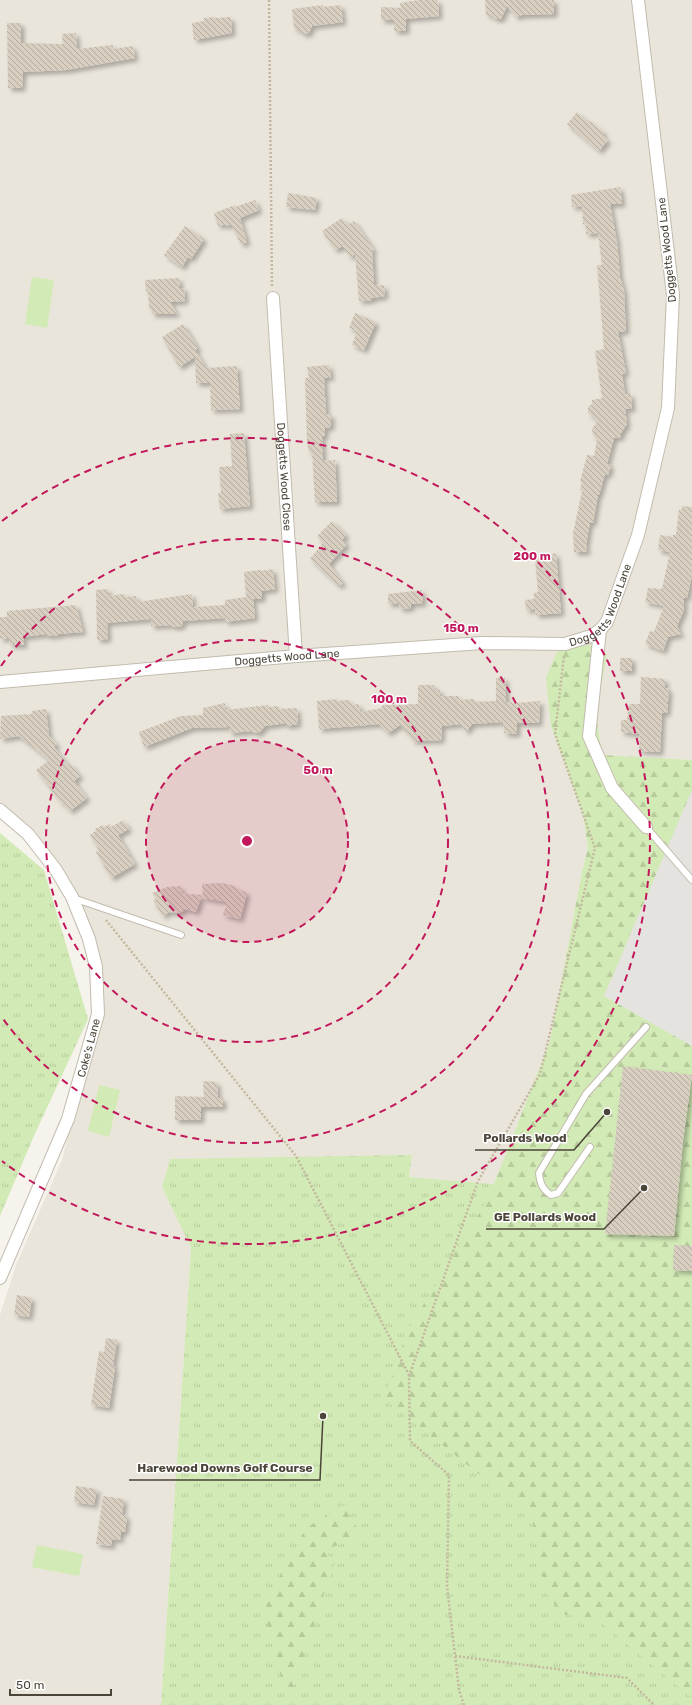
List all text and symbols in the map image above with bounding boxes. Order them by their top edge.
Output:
street label: Doggetts Wood Lane [655,197,679,303]
street label: Doggetts Wood Close [275,422,294,531]
text: 200 m [513,549,551,563]
street label: Doggetts Wood Lane [567,562,634,649]
text: 150 m [443,621,479,635]
street label: Doggetts Wood Lane [234,646,340,668]
text: 100 m [371,692,407,706]
text: 50 m [303,763,333,777]
centre of rings [240,834,254,848]
street label: Coke's Lane [75,1017,103,1079]
callout: Pollards Wood [475,1126,574,1150]
text: Pollards Wood [483,1131,567,1145]
callout: GE Pollards Wood [486,1205,604,1229]
text: GE Pollards Wood [494,1210,596,1224]
callout: Harewood Downs Golf Course [129,1456,320,1480]
text: Harewood Downs Golf Course [137,1461,313,1475]
scale bar [10,1671,111,1697]
text: 50 m [16,1678,44,1692]

